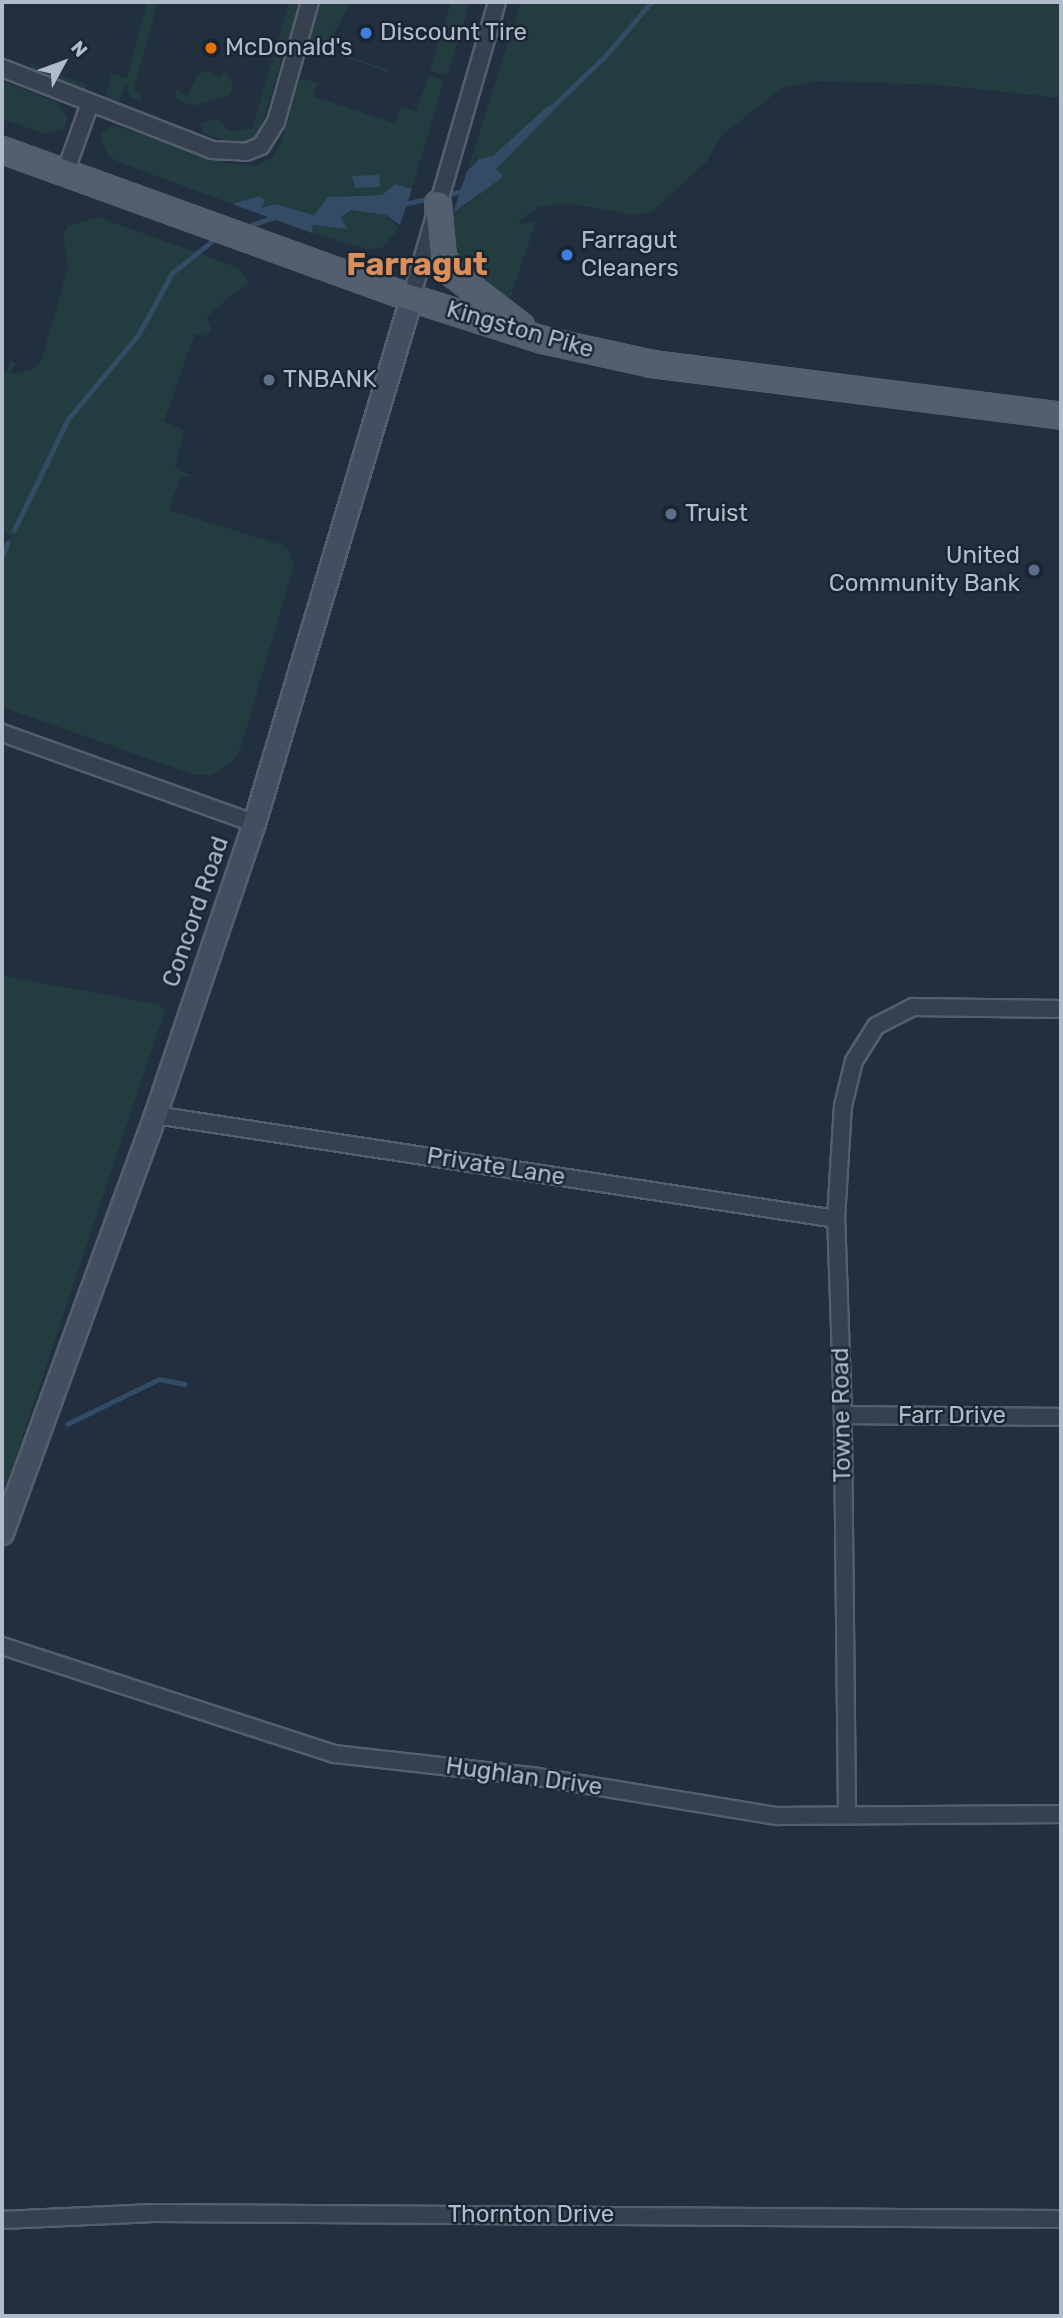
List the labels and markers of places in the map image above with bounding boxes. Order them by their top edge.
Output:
place label: Discount Tire [380,19,528,47]
marker: Discount Tire [358,25,374,41]
place label: McDonald's [225,34,352,62]
marker: McDonald's [203,40,219,56]
place label: Farragut Cleaners [581,227,679,283]
marker: Farragut Cleaners [559,247,575,263]
place label: TNBANK [283,366,377,394]
marker: TNBANK [261,372,277,388]
place label: Truist [685,500,748,528]
marker: Truist [663,506,679,522]
place label: United Community Bank [828,542,1020,598]
marker: United Community Bank [1026,562,1042,578]

